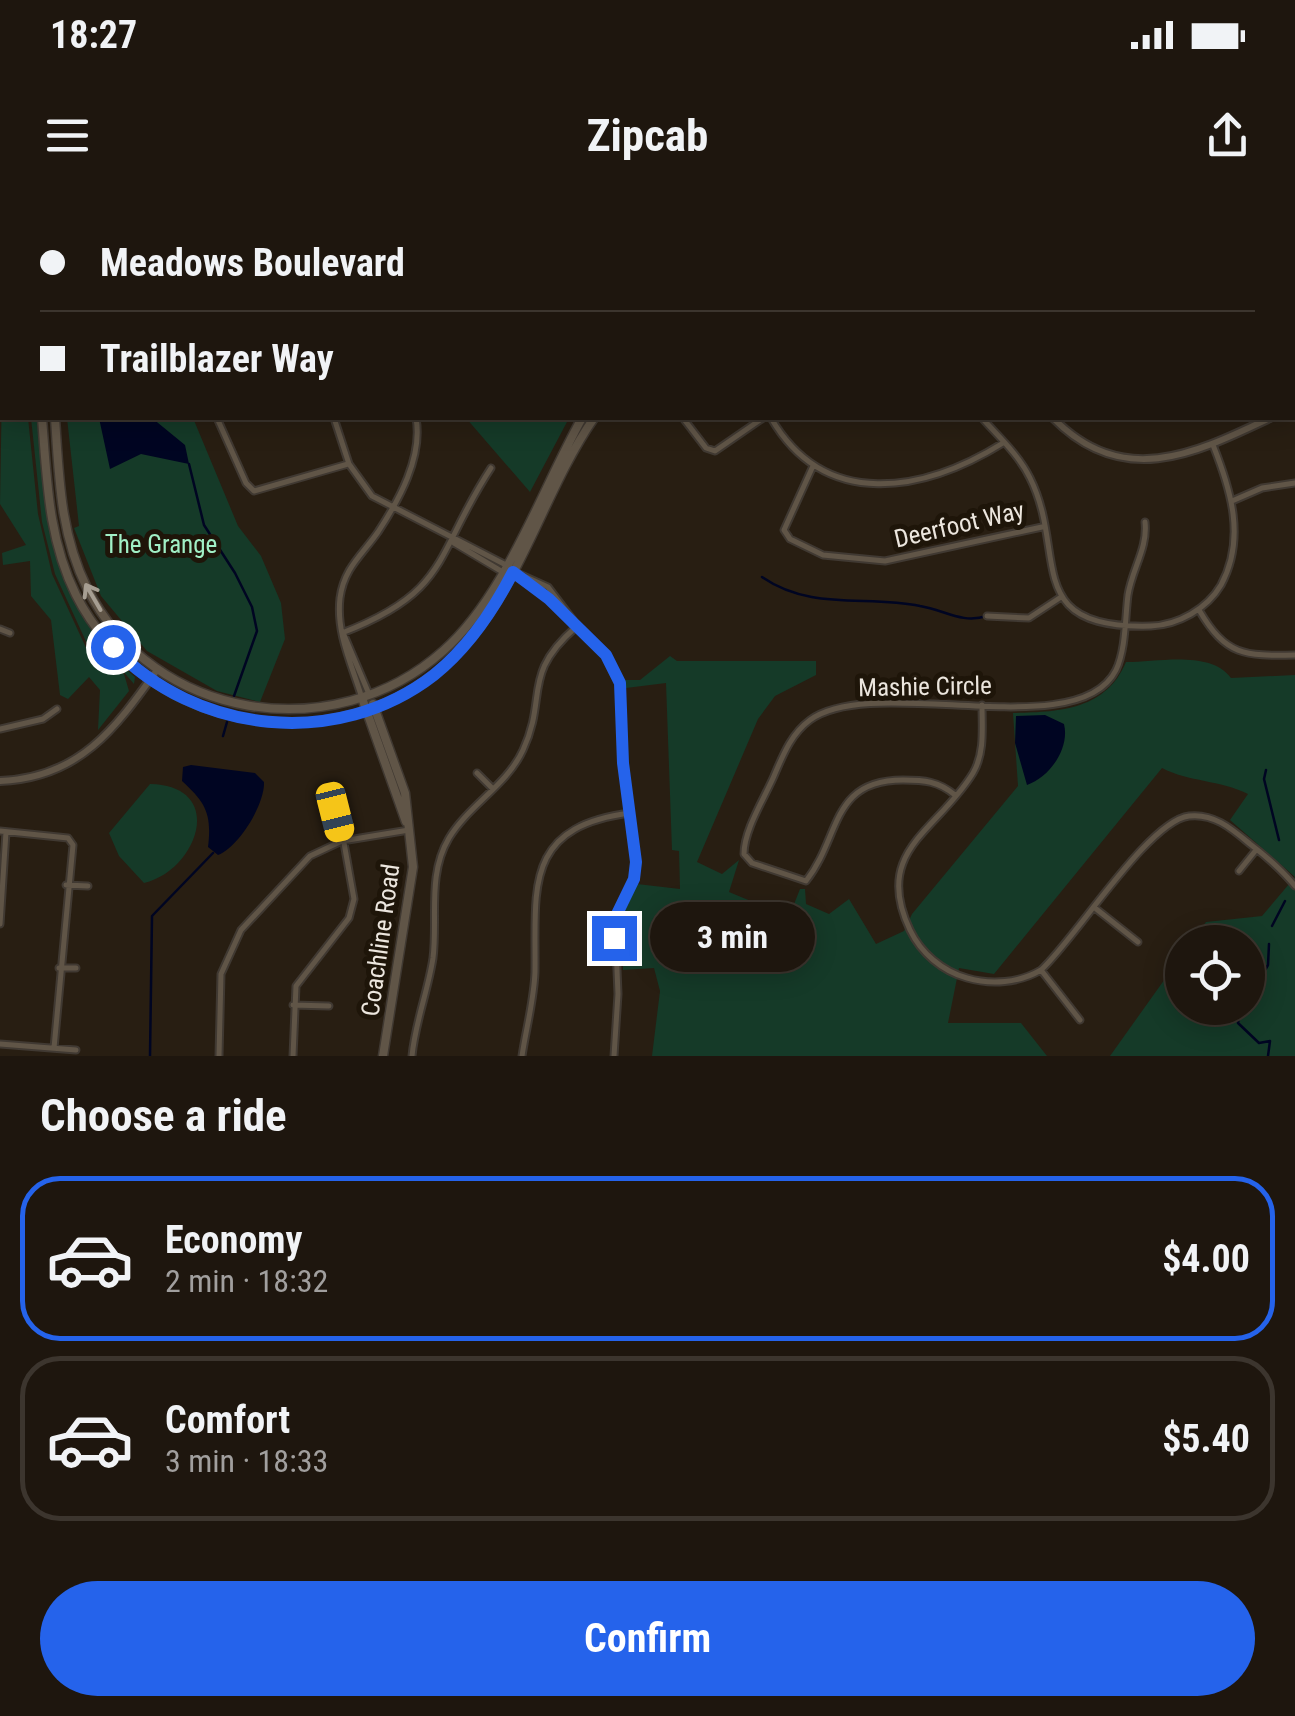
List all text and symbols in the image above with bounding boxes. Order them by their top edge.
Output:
text: 18:27 [50,13,137,57]
icon: menu [40,108,95,163]
icon: share [1200,108,1255,163]
text: Zipcab [587,109,708,162]
text: Meadows Boulevard [100,241,405,285]
text: Trailblazer Way [100,337,334,381]
street label: Deerfoot Way [891,495,1027,554]
park label: The Grange [105,530,217,559]
one-way arrow [82,583,102,613]
route start [91,625,136,670]
street label: Mashie Circle [858,671,992,702]
car [313,779,357,845]
street label: Coachline Road [355,862,406,1018]
callout: 3 min [649,903,814,973]
route end [592,916,637,961]
text: 3 min [697,918,768,956]
map controls [1165,925,1265,1025]
button: locate [1165,925,1265,1025]
text: Choose a ride [40,1089,287,1142]
icon: car [45,1214,135,1304]
text: Economy [165,1218,302,1262]
text: $4.00 [1162,1237,1250,1281]
text: 2 min · 18:32 [165,1262,328,1300]
icon: car [45,1394,135,1484]
text: Comfort [165,1398,290,1442]
text: $5.40 [1162,1417,1250,1461]
text: 3 min · 18:33 [165,1442,328,1480]
button: Confirm [40,1581,1255,1696]

